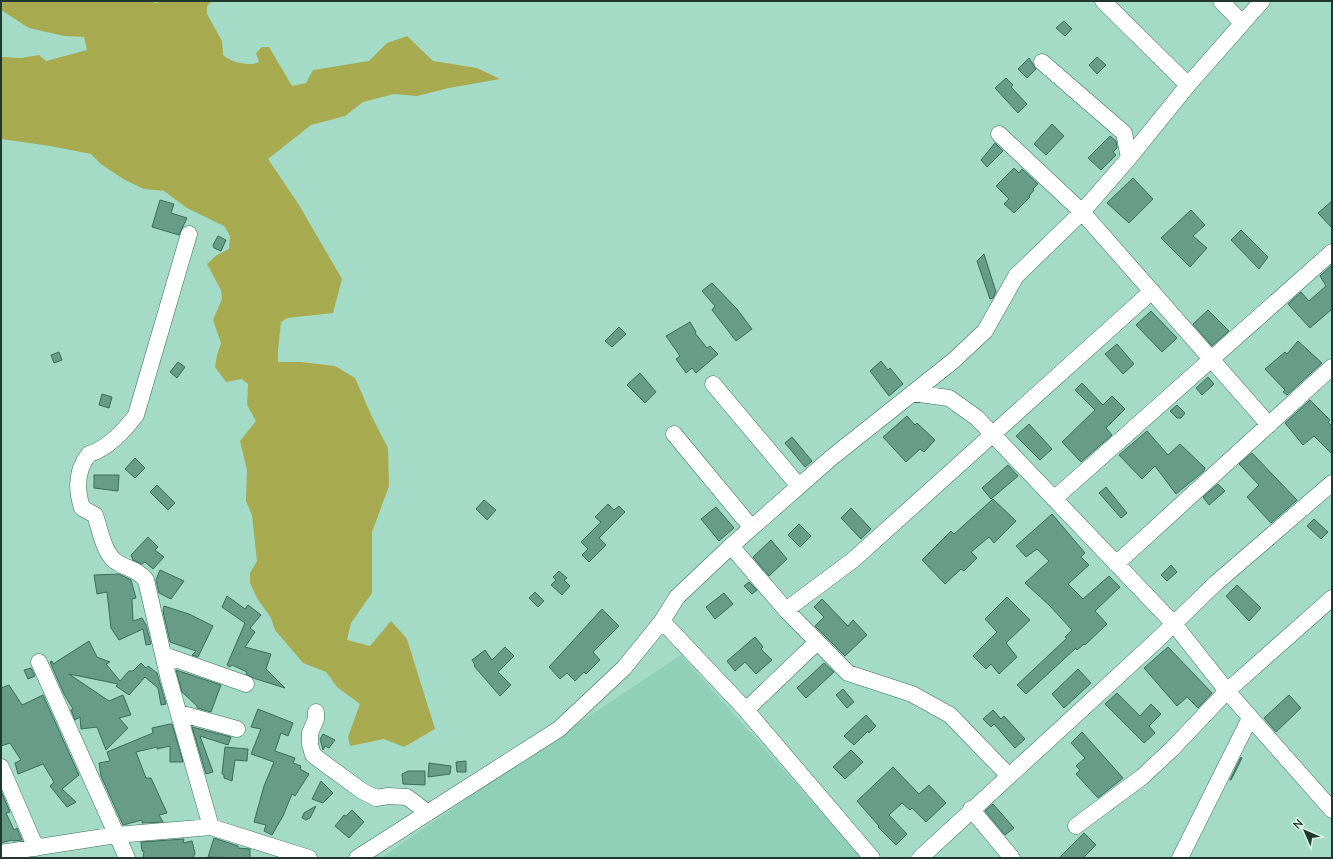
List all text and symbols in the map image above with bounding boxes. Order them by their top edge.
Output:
north arrow [1285,811,1325,851]
text: N [1290,816,1305,831]

